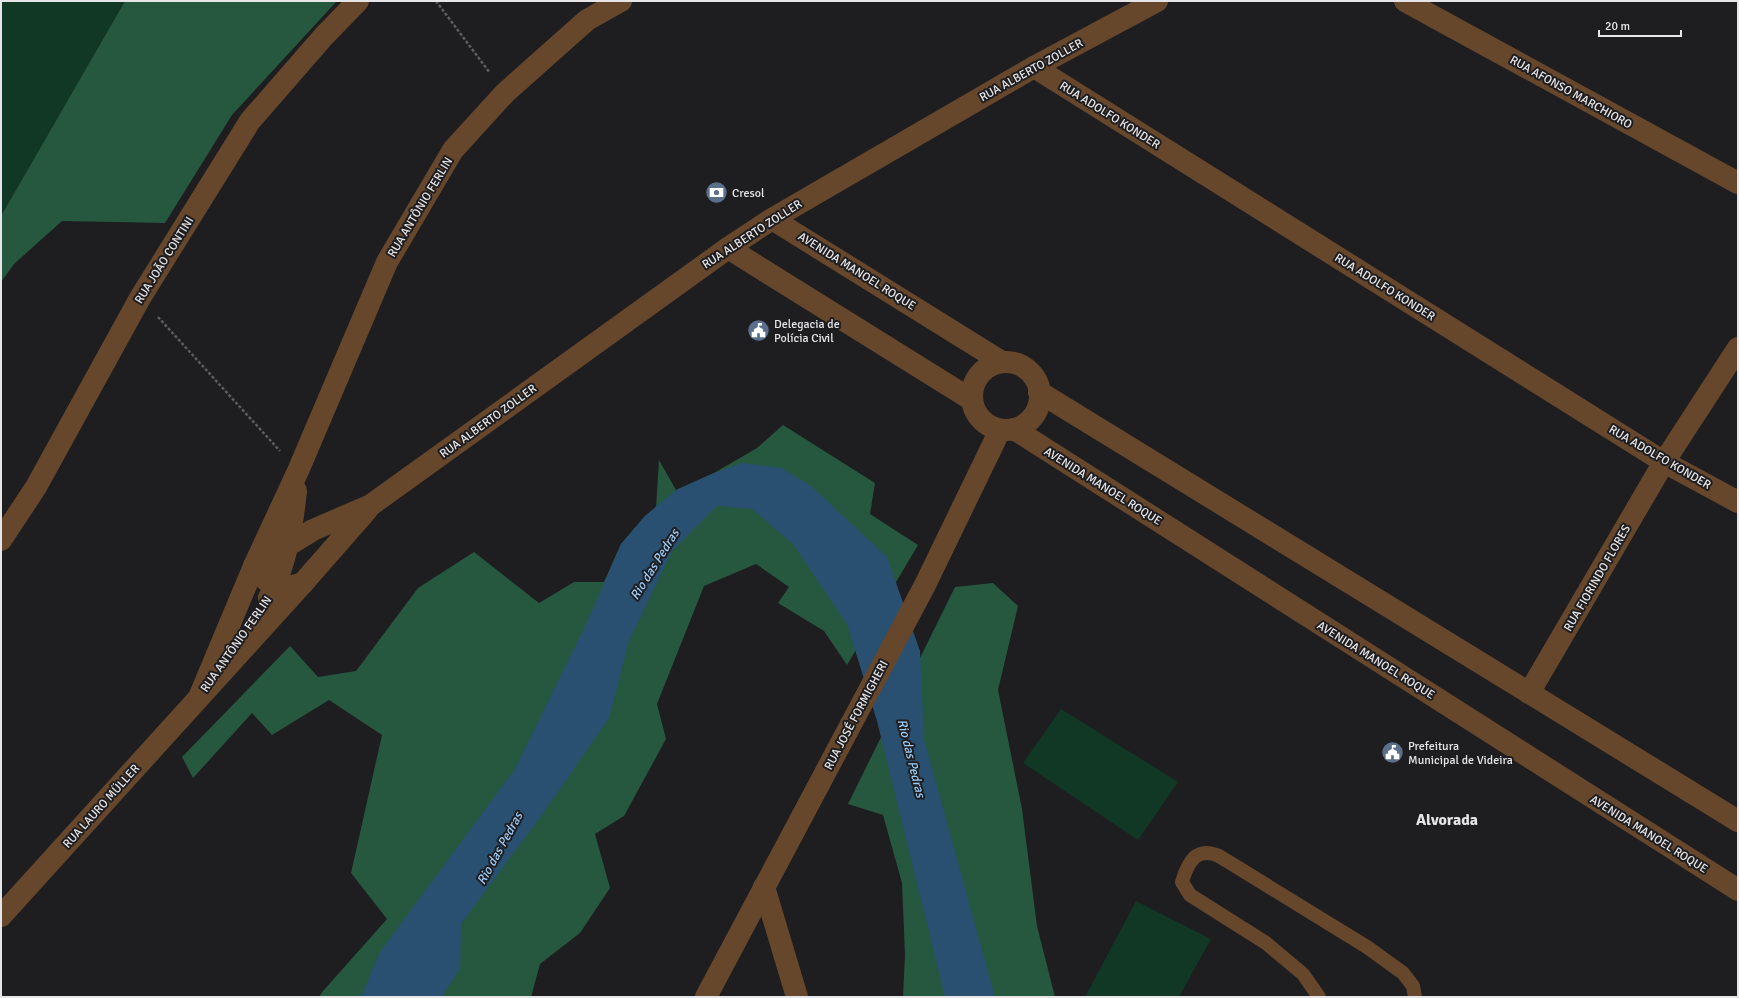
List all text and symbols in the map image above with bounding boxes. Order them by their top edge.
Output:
scale bar [1599,12,1681,38]
text: 20 m [1605,19,1630,34]
street label: RUA ALBERTO ZOLLER [977,36,1086,105]
street label: RUA AFONSO MARCHIORO [1507,53,1635,132]
street label: RUA ADOLFO KONDER [1057,78,1163,152]
street label: RUA ANTÔNIO FERLIN [385,155,456,260]
bank icon: Cresol [704,180,730,206]
place label: Cresol [732,186,765,201]
street label: RUA ALBERTO ZOLLER [699,196,805,272]
street label: RUA JOÃO CONTINI [132,214,197,307]
street label: AVENIDA MANOEL ROQUE [795,229,919,314]
street label: RUA ADOLFO KONDER [1332,250,1438,324]
place label: Delegacia de Polícia Civil [774,317,840,346]
public building icon: Delegacia de Polícia Civil [745,318,771,344]
street label: RUA ALBERTO ZOLLER [437,381,540,462]
street label: RUA ADOLFO KONDER [1606,422,1714,493]
street label: AVENIDA MANOEL ROQUE [1041,444,1165,529]
street label: RUA FIORINDO FLORES [1561,522,1634,634]
water label: Rio das Pedras [627,525,684,603]
street label: RUA ANTÔNIO FERLIN [198,593,275,695]
street label: AVENIDA MANOEL ROQUE [1314,618,1438,703]
street label: RUA JOSÉ FORMIGHERI [821,658,892,773]
water label: Rio das Pedras [894,717,929,800]
place label: Prefeitura Municipal de Videira [1408,739,1513,768]
public building icon: Prefeitura Municipal de Videira [1380,740,1406,766]
street label: RUA LAURO MÜLLER [60,761,143,851]
street label: AVENIDA MANOEL ROQUE [1587,792,1711,877]
water label: Rio das Pedras [473,808,527,888]
district label: Alvorada [1416,810,1478,830]

